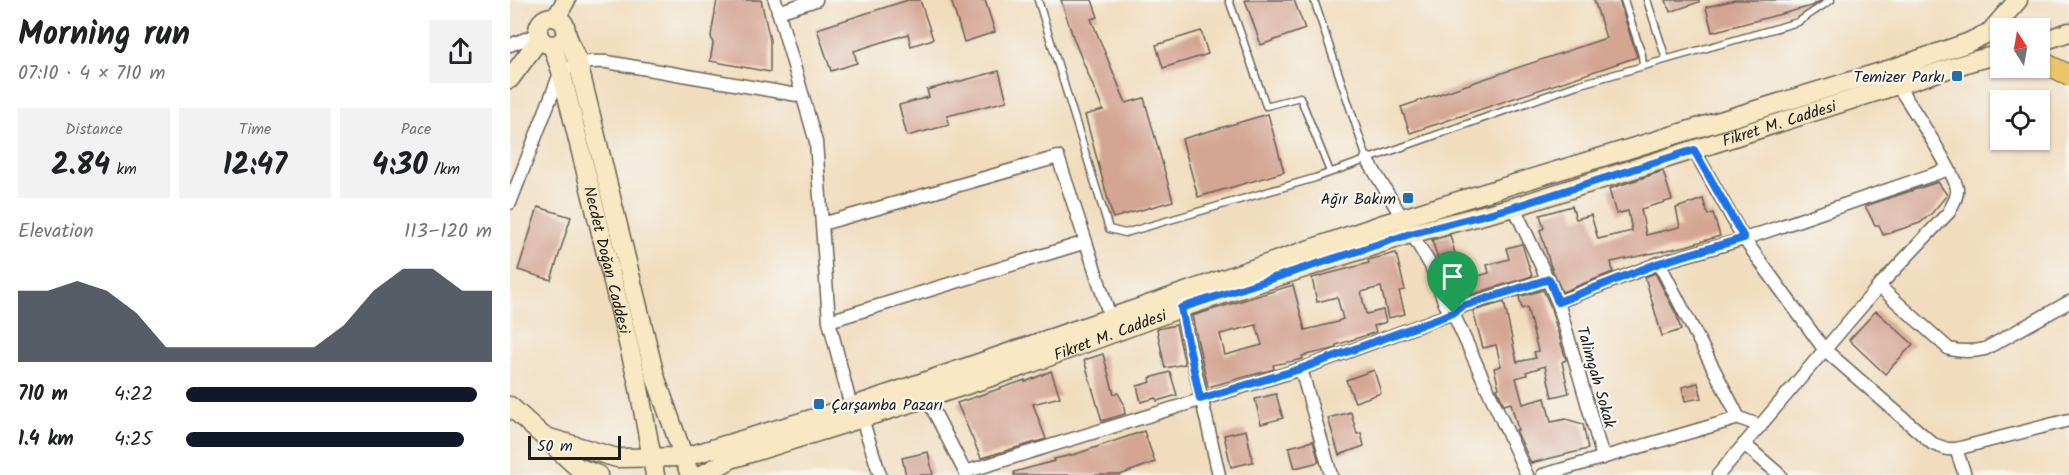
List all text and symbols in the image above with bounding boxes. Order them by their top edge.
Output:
text: Morning run [18,9,190,62]
north arrow [1990,18,2050,78]
map controls [1990,18,2050,150]
button: share [429,20,492,83]
text: 07:10 · 4 × 710 m [18,58,165,90]
place label: Temizer Parkı [1854,65,1945,90]
marker: Temizer Parkı [1950,69,1964,83]
button: locate [1990,90,2050,150]
street label: Fikret M. Caddesi [1719,94,1841,154]
text: Distance [65,117,123,142]
text: Time [239,117,271,142]
text: Pace [401,117,431,142]
text: 2.84 [51,142,110,190]
text: 12:47 [223,142,287,190]
text: 4:30 [372,142,428,190]
text: km [110,157,137,182]
text: /km [428,157,460,182]
street label: Necdet Doğan Caddesi [576,184,637,338]
place label: Ağır Bakım [1321,187,1396,212]
marker: Ağır Bakım [1401,191,1415,205]
text: Elevation [18,216,94,248]
text: 113–120 m [404,216,492,248]
pin [1427,251,1478,313]
icon: arrive [1436,260,1469,293]
street label: Fikret M. Caddesi [1050,303,1171,368]
street label: Talimgah Sokak [1569,324,1622,432]
text: 710 m [18,379,68,411]
text: 4:22 [114,379,153,411]
place label: Çarşamba Pazarı [831,393,943,418]
marker: Çarşamba Pazarı [812,397,826,411]
text: 1.4 km [18,424,74,456]
text: 4:25 [114,424,152,456]
scale bar [528,433,621,460]
text: 50 m [537,434,573,459]

